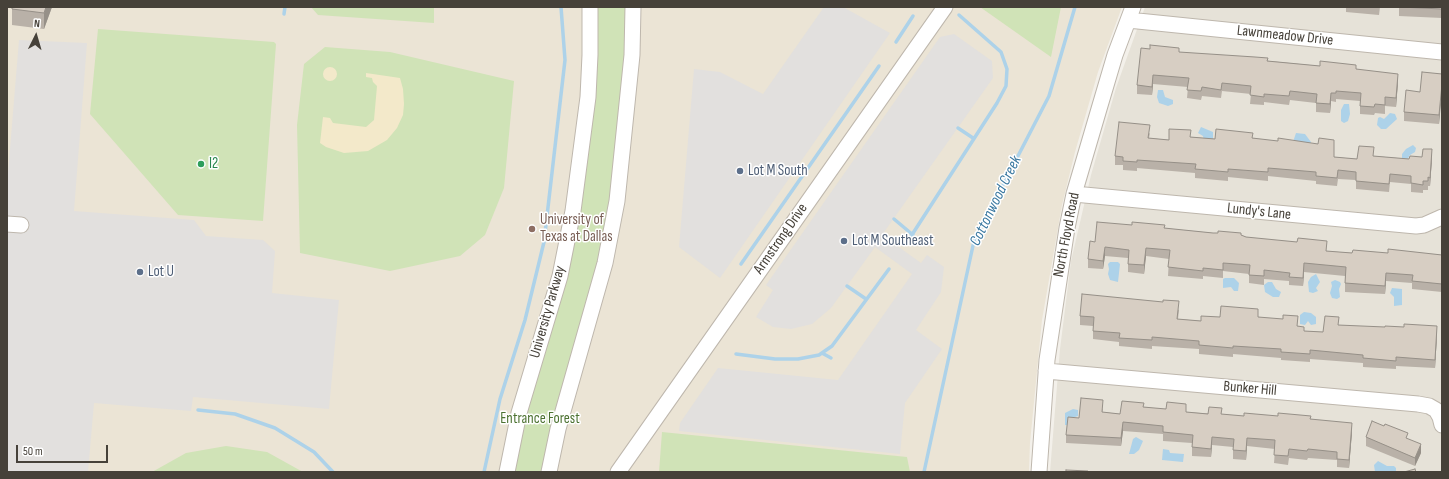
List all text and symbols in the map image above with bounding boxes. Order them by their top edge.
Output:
north arrow [16,16,56,56]
text: N [34,17,41,30]
street label: Lawnmeadow Drive [1236,22,1334,50]
water label: Cottonwood Creek [966,153,1026,249]
place label: I2 [209,155,218,173]
marker: I2 [196,159,206,169]
place label: Lot M South [748,162,808,180]
marker: Lot M South [735,166,745,176]
street label: North Floyd Road [1050,191,1084,279]
street label: Armstrong Drive [750,200,812,278]
street label: Lundy's Lane [1226,200,1292,224]
place label: University of Texas at Dallas [540,211,613,246]
marker: University of Texas at Dallas [527,224,537,234]
place label: Lot M Southeast [852,232,934,250]
marker: Lot M Southeast [839,236,849,246]
place label: Lot U [148,263,174,281]
street label: University Parkway [526,264,570,360]
marker: Lot U [135,267,145,277]
street label: Bunker Hill [1223,378,1277,400]
park label: Entrance Forest [500,410,580,428]
scale bar [18,437,110,463]
text: 50 m [23,444,43,459]

